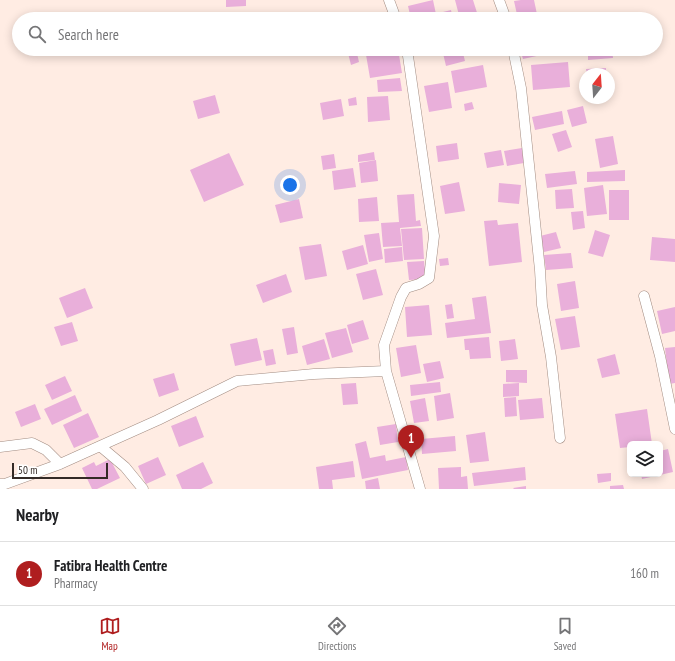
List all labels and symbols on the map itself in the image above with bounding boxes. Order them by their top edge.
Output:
north arrow [579,68,615,104]
your location [280,175,300,195]
pin: 1 [398,425,424,458]
scale bar [12,461,108,480]

